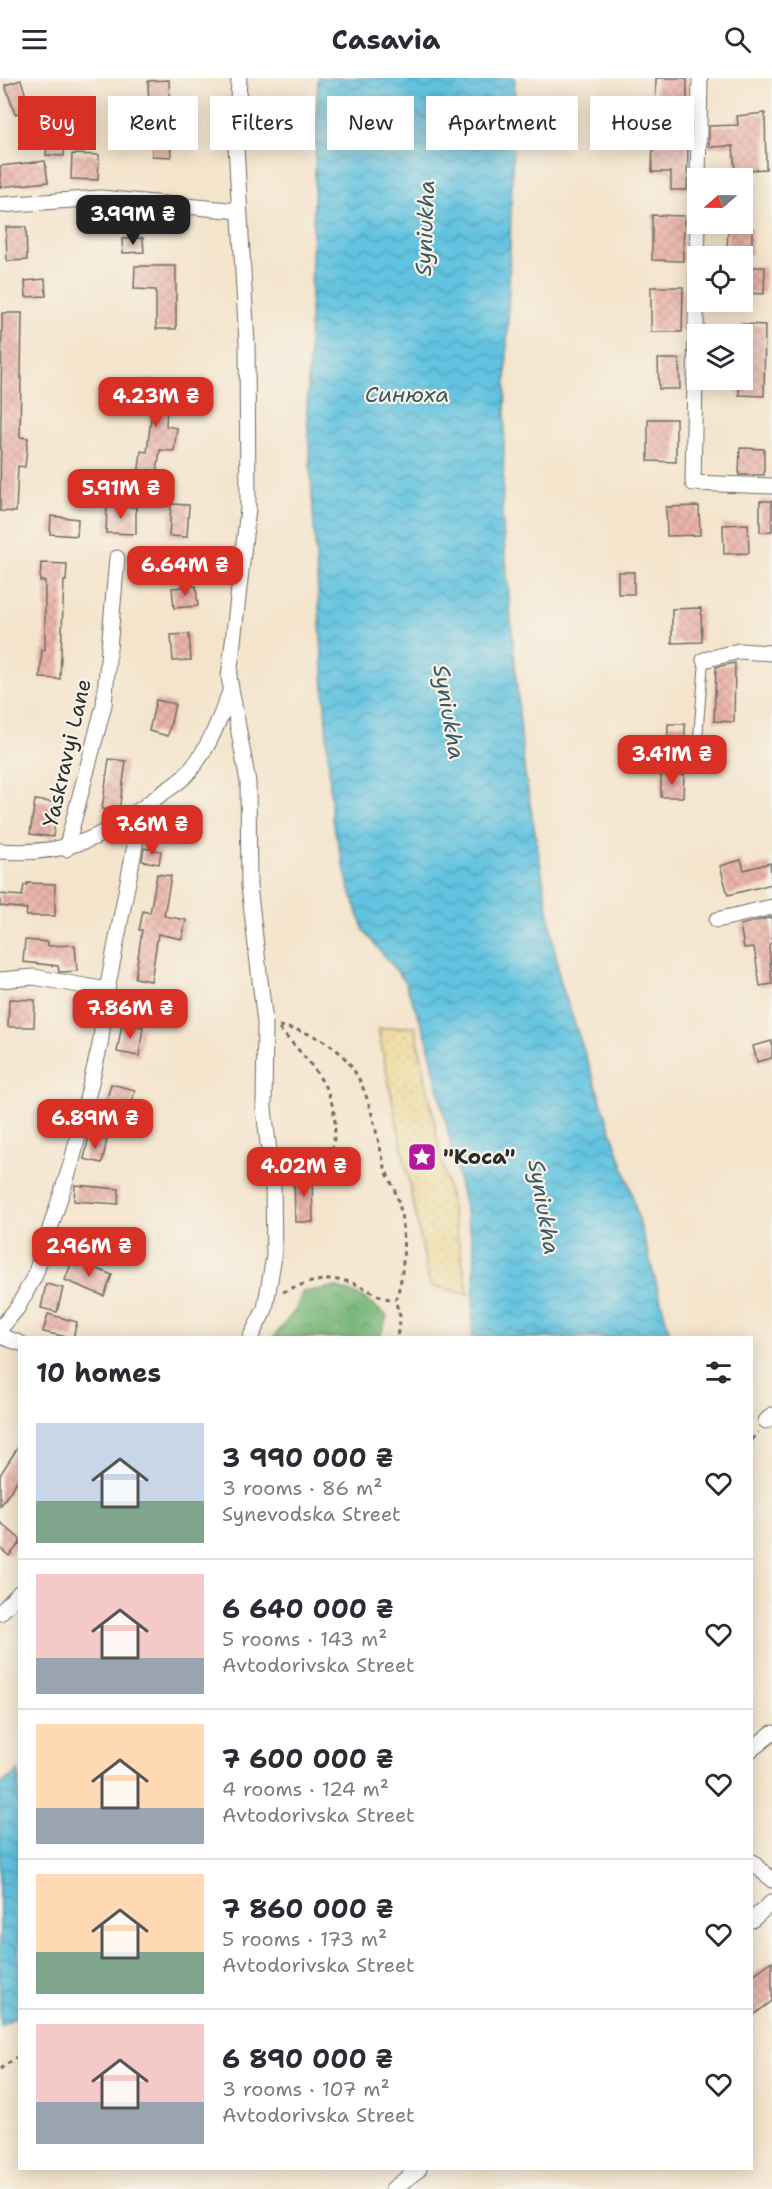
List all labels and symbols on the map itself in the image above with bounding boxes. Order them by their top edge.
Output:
north arrow [687,168,753,234]
water label: Syniukha [409,180,441,276]
pin: 3.99M ₴ [78,195,188,246]
pin: 4.23M ₴ [101,377,211,428]
water label: Синюха [365,380,449,409]
pin: 5.91M ₴ [66,469,176,520]
pin: 6.64M ₴ [130,546,240,597]
water label: Syniukha [426,662,472,762]
street label: Yaskravyi Lane [36,676,98,830]
pin: 3.41M ₴ [617,735,727,786]
pin: 7.6M ₴ [103,805,201,856]
pin: 7.86M ₴ [75,989,185,1040]
pin: 6.89M ₴ [40,1099,150,1150]
place icon: "Коса" [406,1141,438,1173]
place label: "Коса" [443,1143,516,1171]
pin: 4.02M ₴ [249,1147,359,1198]
water label: Syniukha [521,1157,567,1257]
pin: 2.96M ₴ [34,1227,144,1278]

